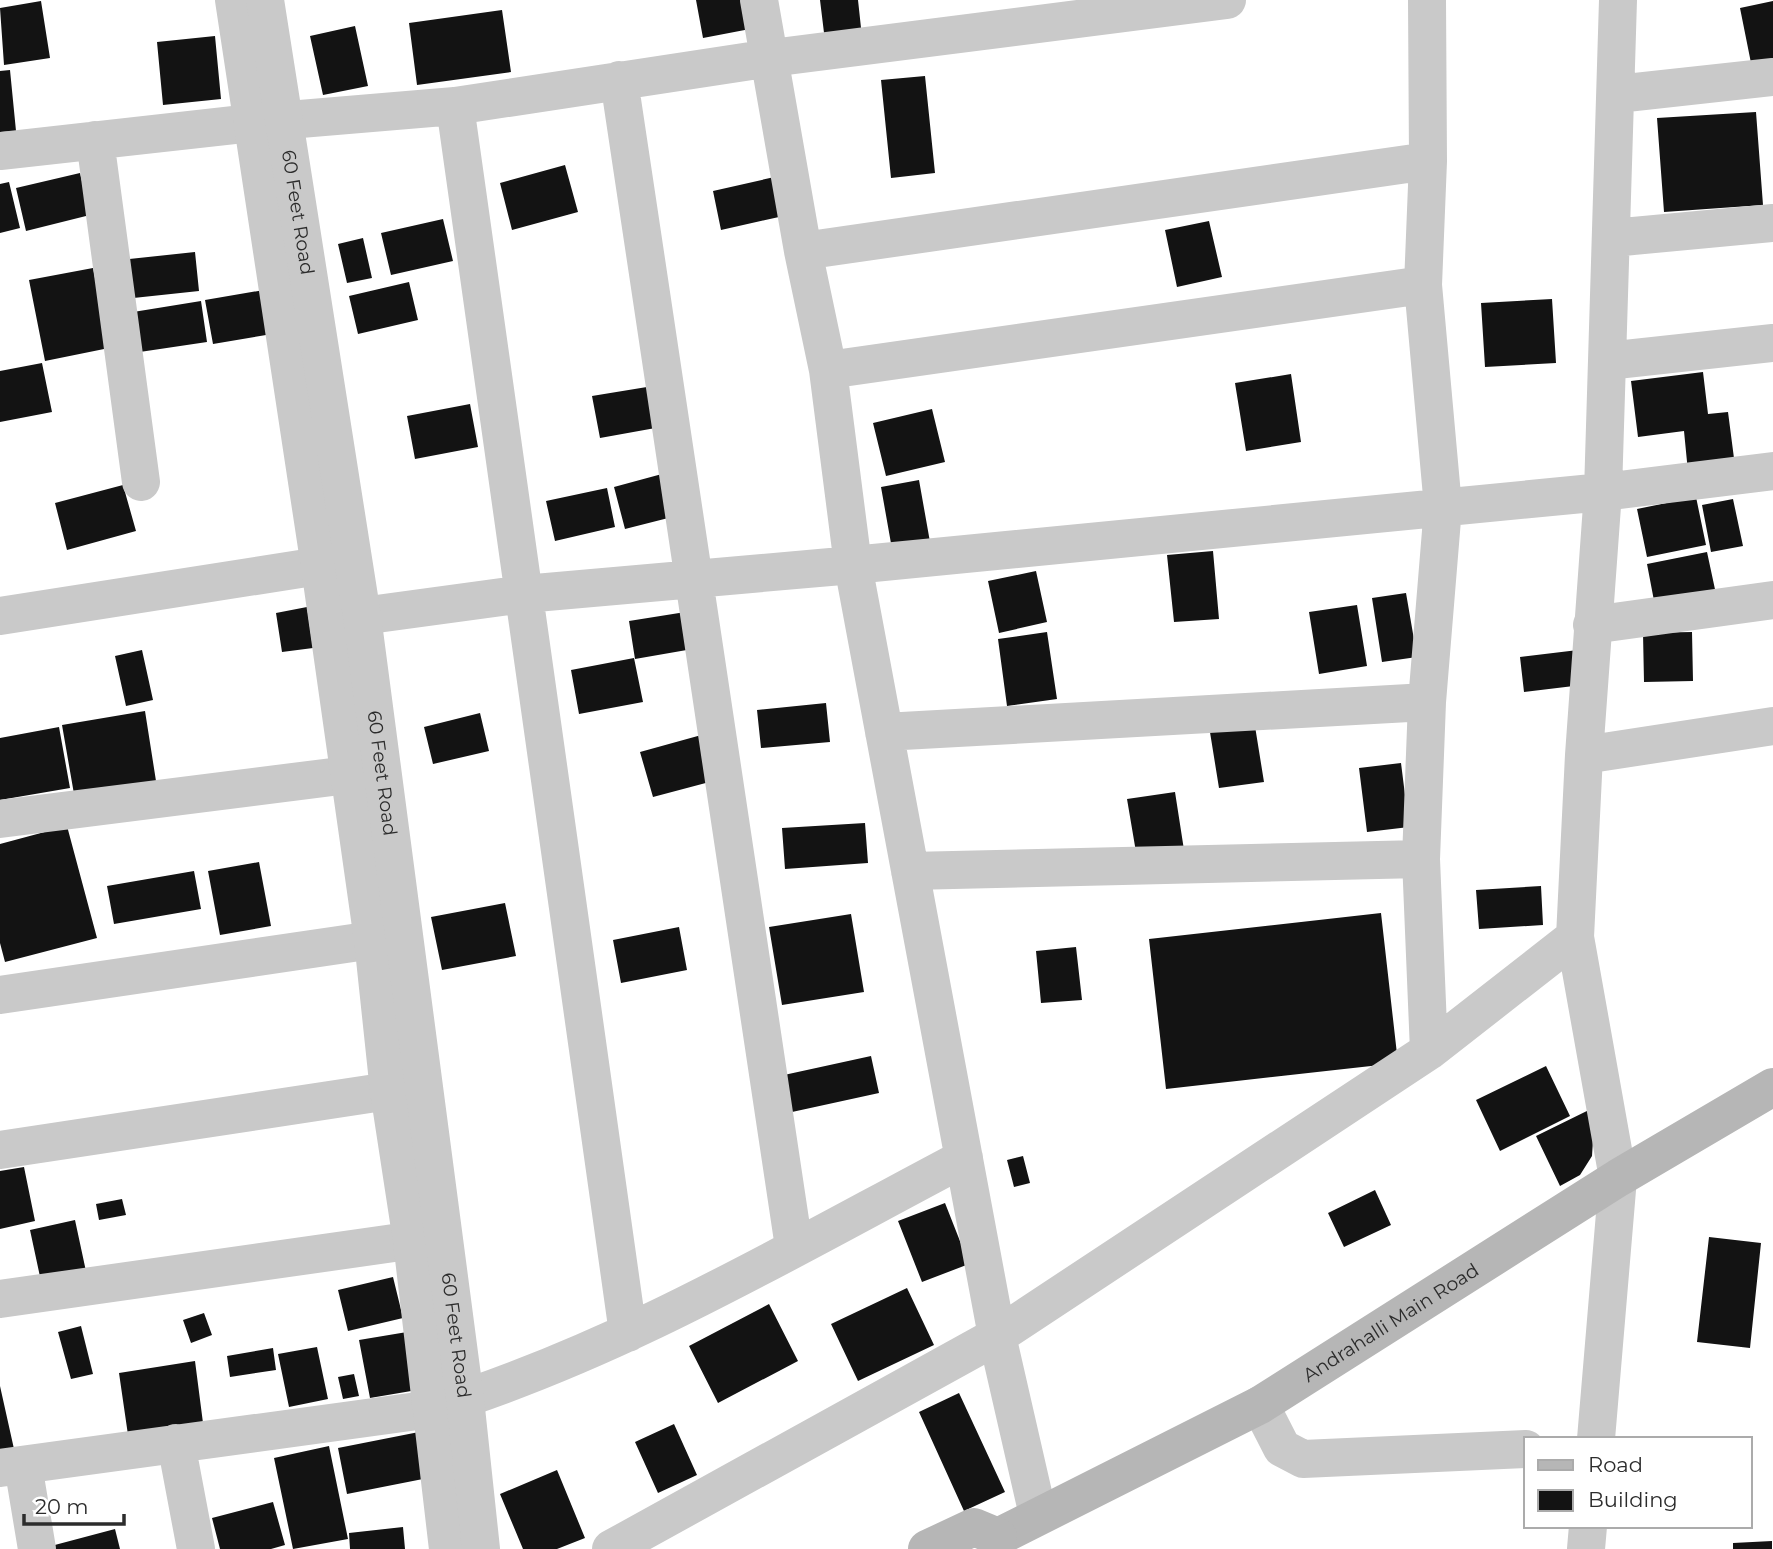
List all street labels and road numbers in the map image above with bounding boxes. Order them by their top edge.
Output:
street label: 60 Feet Road [277,148,319,277]
street label: 60 Feet Road [363,709,402,837]
street label: Andrahalli Main Road [1299,1258,1483,1387]
street label: 60 Feet Road [436,1271,476,1399]

